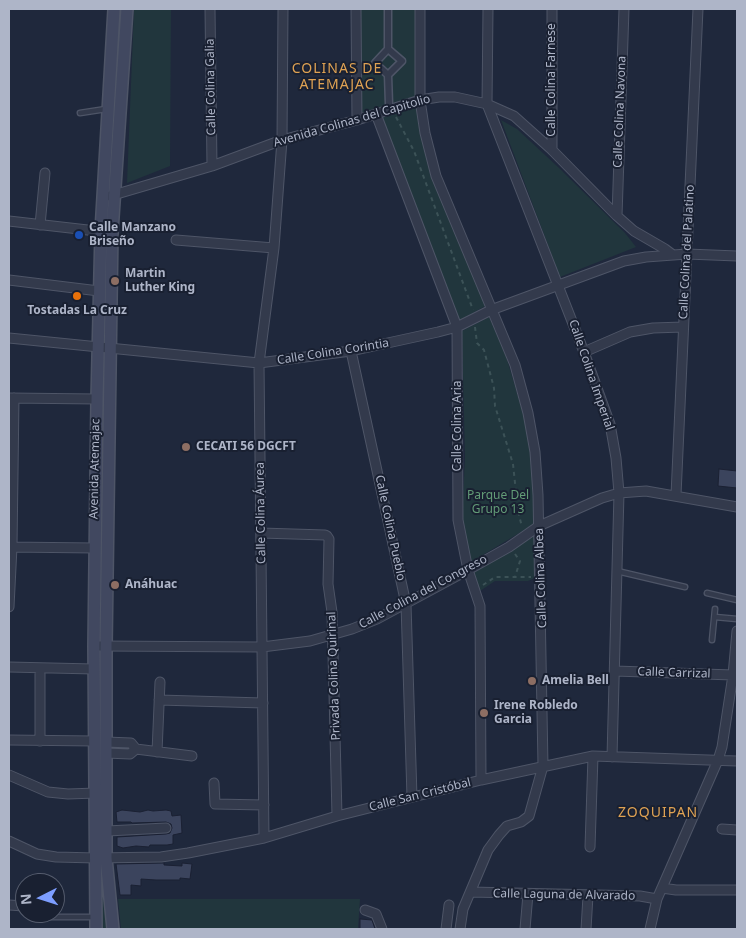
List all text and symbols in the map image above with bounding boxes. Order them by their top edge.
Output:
street label: Calle Colina Farnese [545,23,559,137]
street label: Calle Colina Galia [203,38,219,136]
street label: Calle Colina Navona [611,56,629,168]
district label: COLINAS DE ATEMAJAC [291,61,383,94]
street label: Avenida Colinas del Capitolio [272,92,432,150]
street label: Calle Colina del Palatino [676,184,698,320]
place label: Calle Manzano Briseño [89,221,176,249]
marker: Calle Manzano Briseño [73,229,85,241]
place label: Martin Luther King [125,267,195,295]
marker: Martin Luther King [109,275,121,287]
marker: Tostadas La Cruz [71,290,83,302]
place label: Tostadas La Cruz [27,304,127,318]
street label: Calle Colina Imperial [565,318,617,432]
street label: Calle Colina Corintia [276,336,390,368]
street label: Calle Colina Aria [451,380,465,472]
street label: Avenida Atemajac [87,419,103,519]
place label: CECATI 56 DGCFT [196,440,296,454]
marker: CECATI 56 DGCFT [180,441,192,453]
street label: Calle Colina Áurea [253,462,269,564]
street label: Calle Colina Pueblo [372,474,408,582]
park label: Parque Del Grupo 13 [467,489,529,517]
street label: Calle Colina Albea [532,528,550,628]
street label: Calle Colina del Congreso [356,552,490,632]
place label: Anáhuac [125,578,177,592]
marker: Anáhuac [109,579,121,591]
street label: Privada Colina Quirinal [325,611,343,741]
street label: Calle Carrizal [637,665,711,681]
place label: Amelia Bell [542,674,609,688]
marker: Amelia Bell [526,675,538,687]
place label: Irene Robledo Garcia [494,699,578,727]
marker: Irene Robledo Garcia [478,707,490,719]
street label: Calle San Cristóbal [368,775,472,815]
district label: ZOQUIPAN [617,805,699,821]
north arrow [15,873,65,923]
street label: Calle Laguna de Alvarado [493,887,635,903]
text: N [16,893,36,906]

